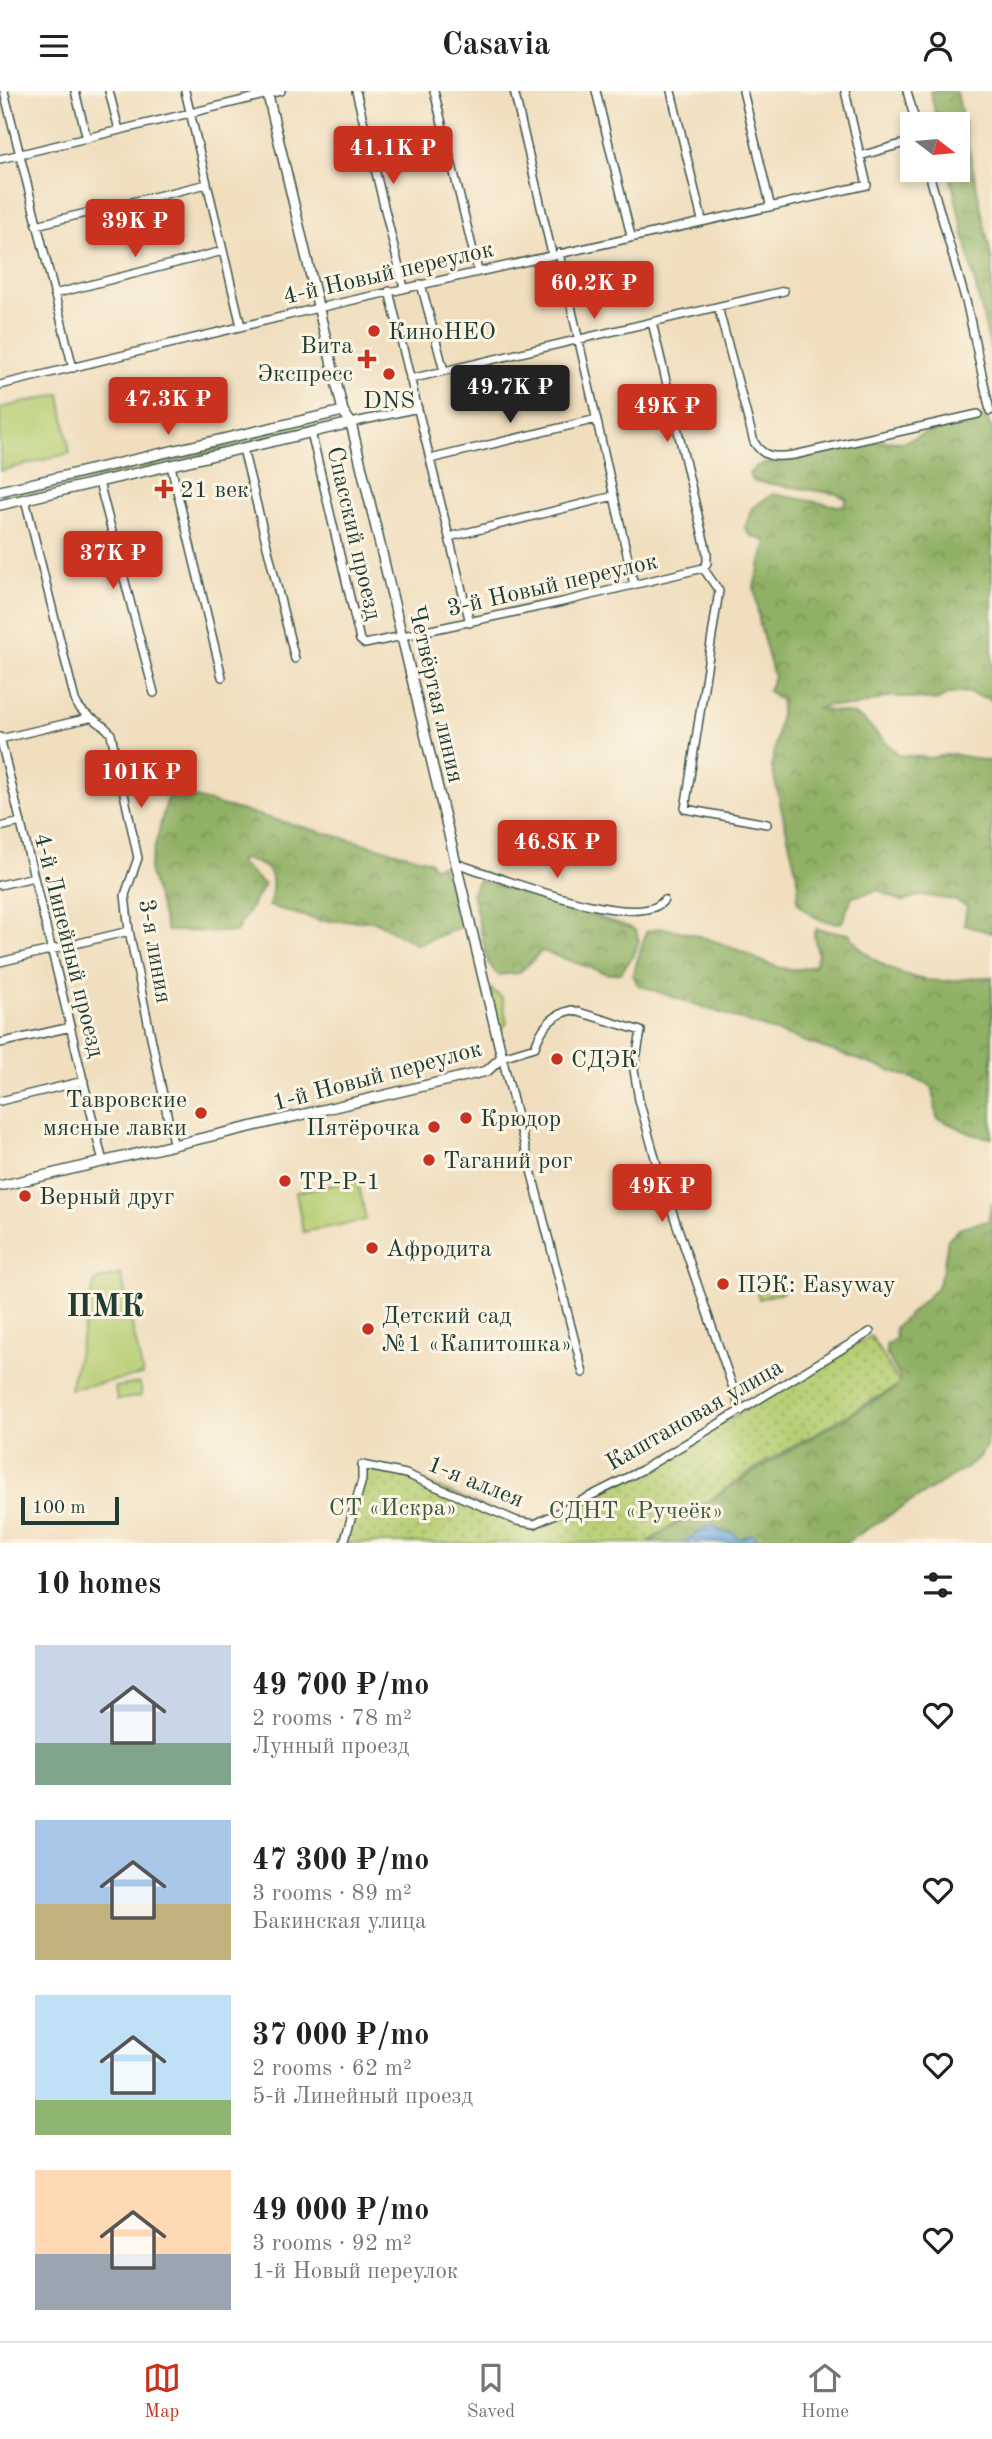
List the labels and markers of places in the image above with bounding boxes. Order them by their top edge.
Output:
pin: 41.1K ₽ [328,127,458,186]
pin: 39K ₽ [86,199,184,259]
pin: 60.2K ₽ [529,261,659,321]
place label: КиноНЕО [388,321,496,345]
marker: КиноНЕО [366,323,382,339]
place label: Вита Экспресс [258,335,353,387]
marker: Вита Экспресс [359,351,375,367]
pin: 49.7K ₽ [445,365,575,425]
marker: DNS [381,366,397,382]
pin: 47.3K ₽ [103,377,233,437]
pin: 49K ₽ [618,385,716,444]
place label: DNS [363,390,415,414]
marker: 21 век [154,479,174,499]
place label: 21 век [180,479,249,503]
pin: 37K ₽ [64,531,162,591]
pin: 101K ₽ [84,751,198,810]
pin: 46.8K ₽ [492,821,622,880]
place label: СДЭК [571,1049,638,1073]
marker: СДЭК [549,1051,565,1067]
place label: Тавровские мясные лавки [43,1089,187,1141]
marker: Тавровские мясные лавки [193,1105,209,1121]
place label: Крюдор [480,1108,561,1132]
marker: Крюдор [458,1110,474,1126]
place label: Пятёрочка [306,1117,420,1141]
marker: Пятёрочка [426,1119,442,1135]
place label: Таганий рог [443,1150,573,1174]
marker: Таганий рог [421,1152,437,1168]
pin: 49K ₽ [613,1165,711,1224]
place label: ТР-Р-1 [299,1171,380,1195]
marker: ТР-Р-1 [277,1173,293,1189]
place label: Верный друг [39,1186,174,1210]
marker: Верный друг [17,1188,33,1204]
place label: Афродита [386,1238,492,1262]
marker: Афродита [364,1240,380,1256]
place label: ПЭК: Easyway [737,1274,896,1298]
marker: ПЭК: Easyway [715,1276,731,1292]
place label: Детский сад №1 «Капитошка» [382,1305,572,1357]
marker: Детский сад №1 «Капитошка» [360,1321,376,1337]

